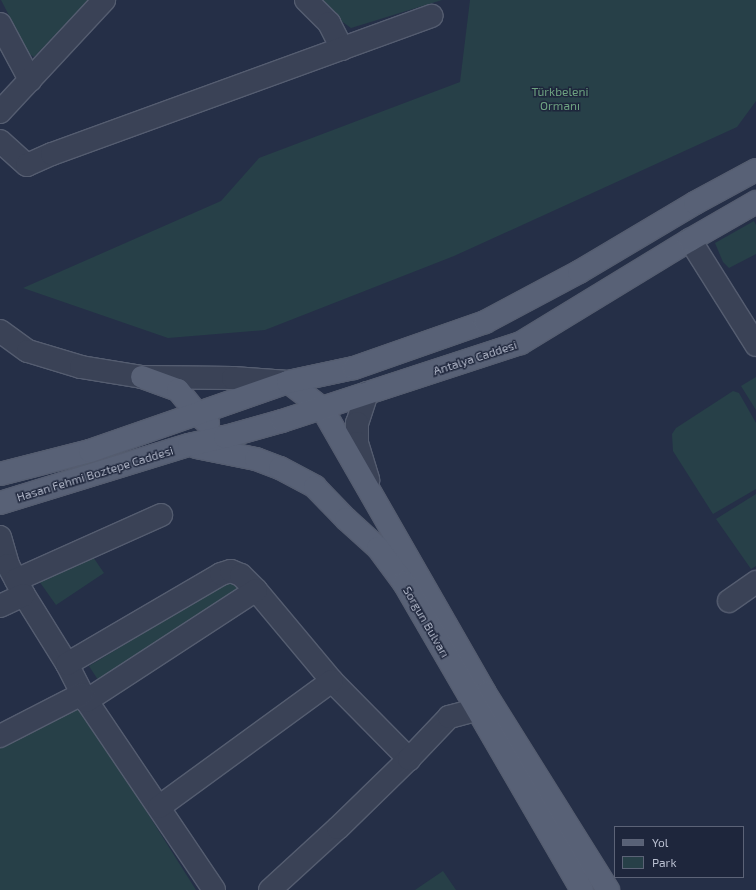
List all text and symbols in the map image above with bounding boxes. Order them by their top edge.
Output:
park label: Türkbeleni Ormanı [532,85,588,113]
street label: Antalya Caddesi [431,338,519,378]
street label: Hasan Fehmi Boztepe Caddesi [15,443,175,505]
street label: Sorgun Bulvarı [400,584,452,660]
legend [614,826,744,878]
text: Yol [652,835,668,849]
text: Park [652,855,677,869]

